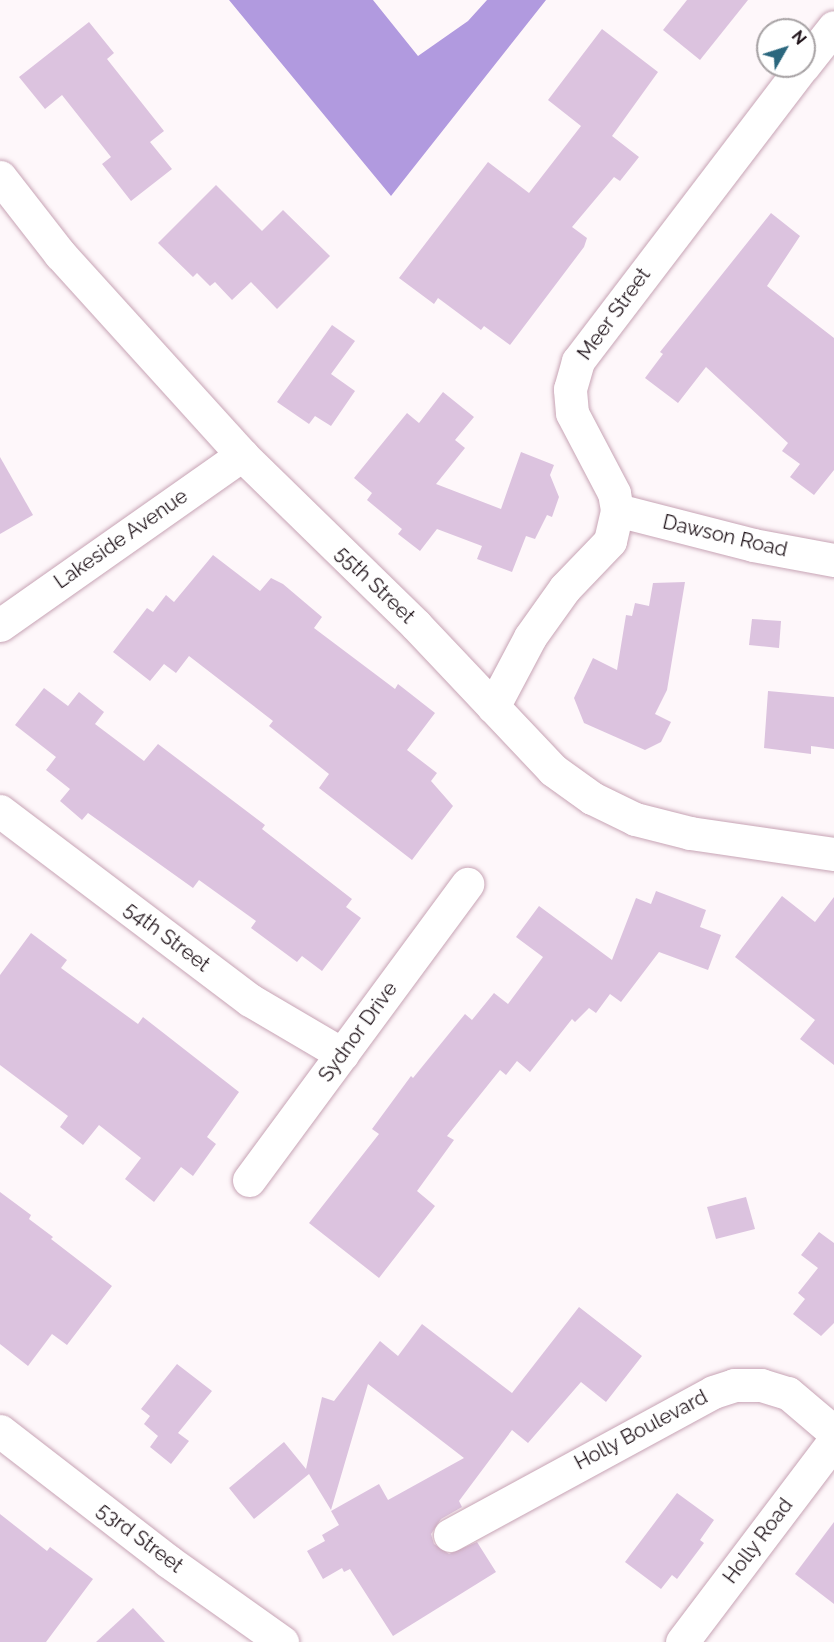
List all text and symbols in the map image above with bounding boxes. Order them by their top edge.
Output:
north arrow [756,18,816,78]
text: N [788,27,810,48]
street label: Meer Street [572,263,656,365]
street label: Lakeside Avenue [49,484,193,594]
street label: Dawson Road [660,510,790,562]
street label: 55th Street [330,541,420,629]
street label: 54th Street [120,897,214,977]
street label: Sydnor Drive [314,977,402,1087]
street label: Holly Boulevard [570,1385,712,1475]
street label: Holly Road [718,1493,798,1589]
street label: 53rd Street [92,1498,188,1578]

